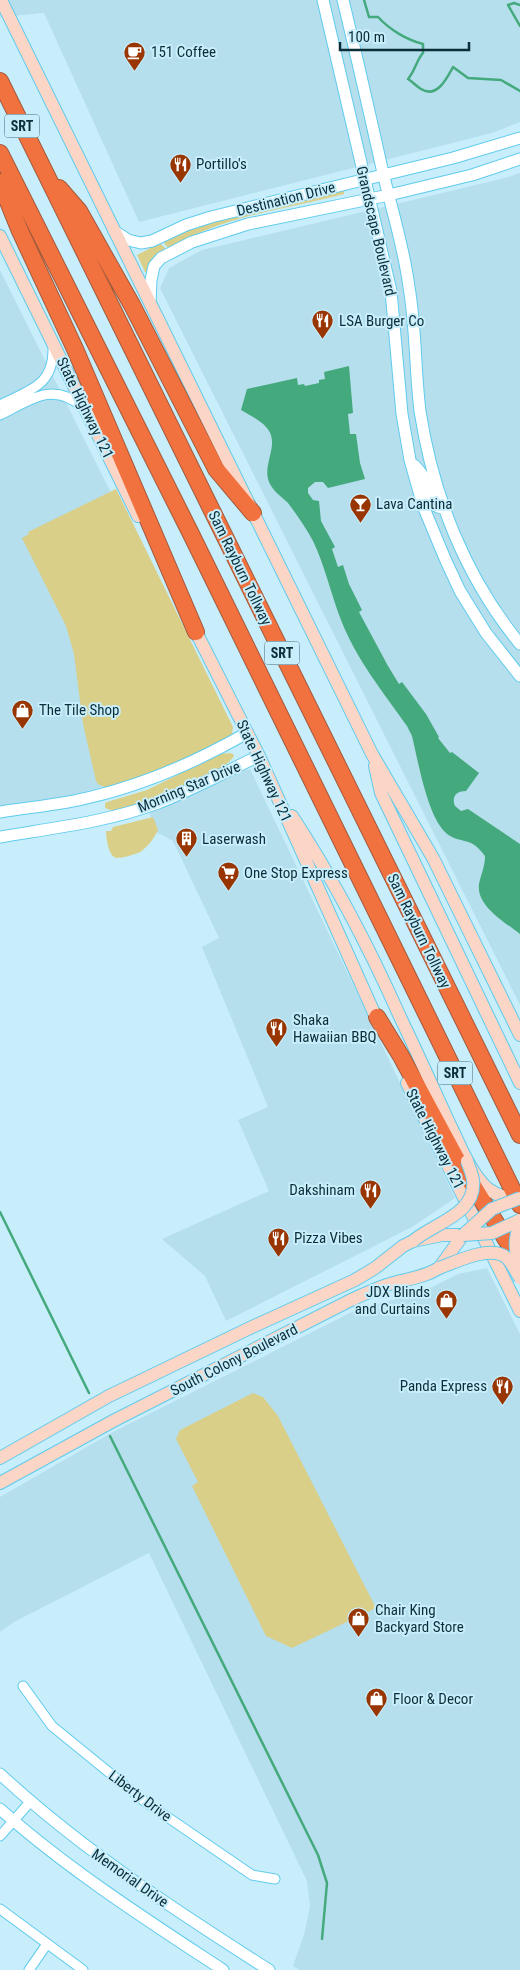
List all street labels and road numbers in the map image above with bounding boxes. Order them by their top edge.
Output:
road number: SRT [5,114,40,138]
street label: Grandscape Boulevard [352,164,400,298]
street label: Destination Drive [235,178,337,220]
street label: State Highway 121 [53,354,117,462]
street label: Sam Rayburn Tollway [204,508,276,628]
road number: SRT [264,641,300,664]
street label: State Highway 121 [233,717,295,825]
street label: Morning Star Drive [135,757,243,817]
street label: Sam Rayburn Tollway [383,871,455,991]
road number: SRT [438,1062,472,1084]
street label: State Highway 121 [402,1086,468,1192]
street label: South Colony Boulevard [167,1320,301,1400]
street label: Liberty Drive [105,1767,175,1825]
street label: Memorial Drive [88,1845,172,1911]

